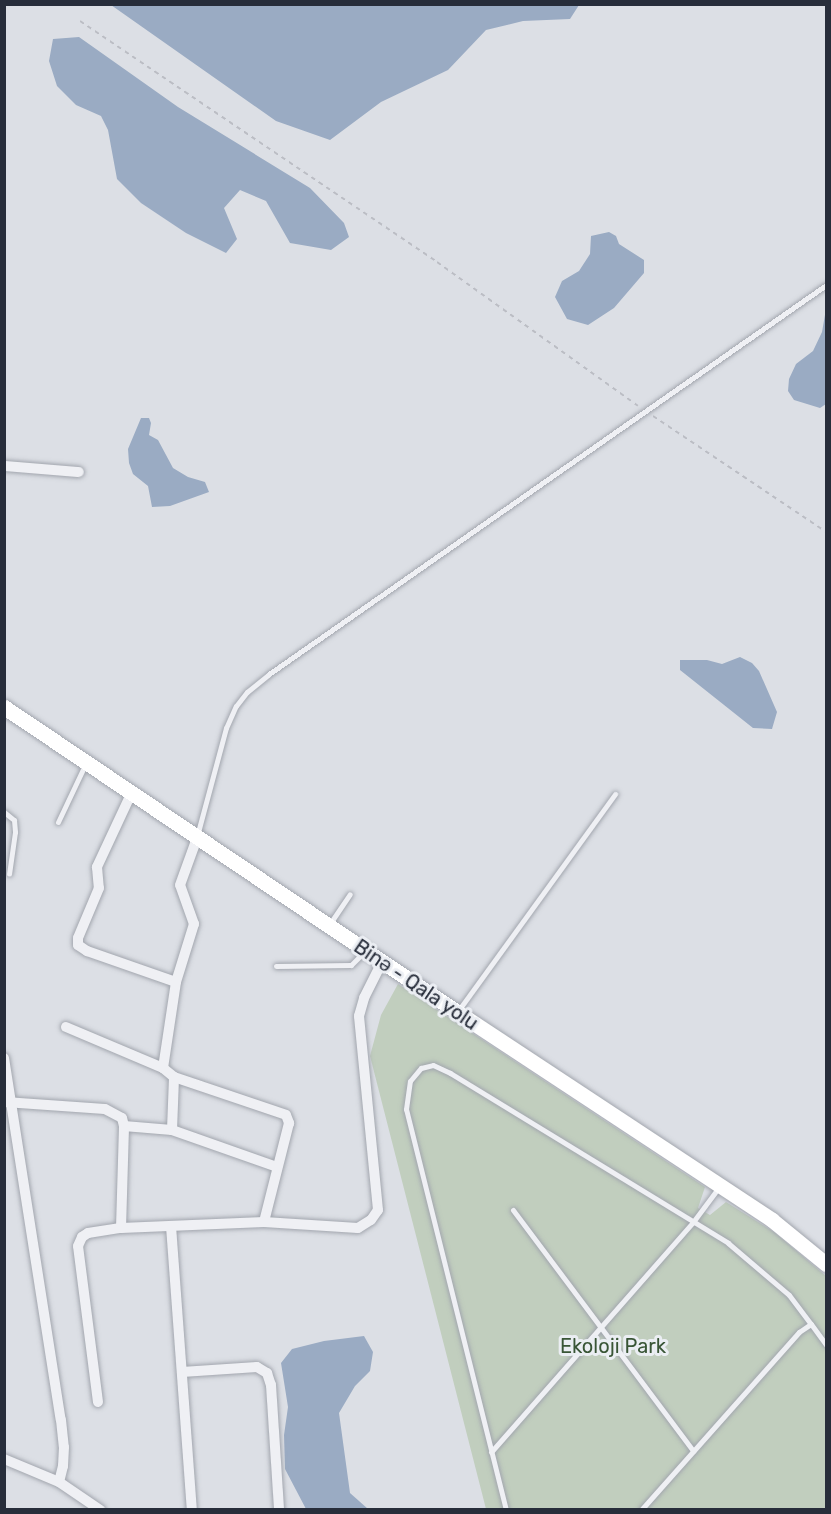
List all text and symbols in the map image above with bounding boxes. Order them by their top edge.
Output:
street label: Binə - Qala yolu [349,934,483,1036]
park label: Ekoloji Park [560,1334,666,1358]

